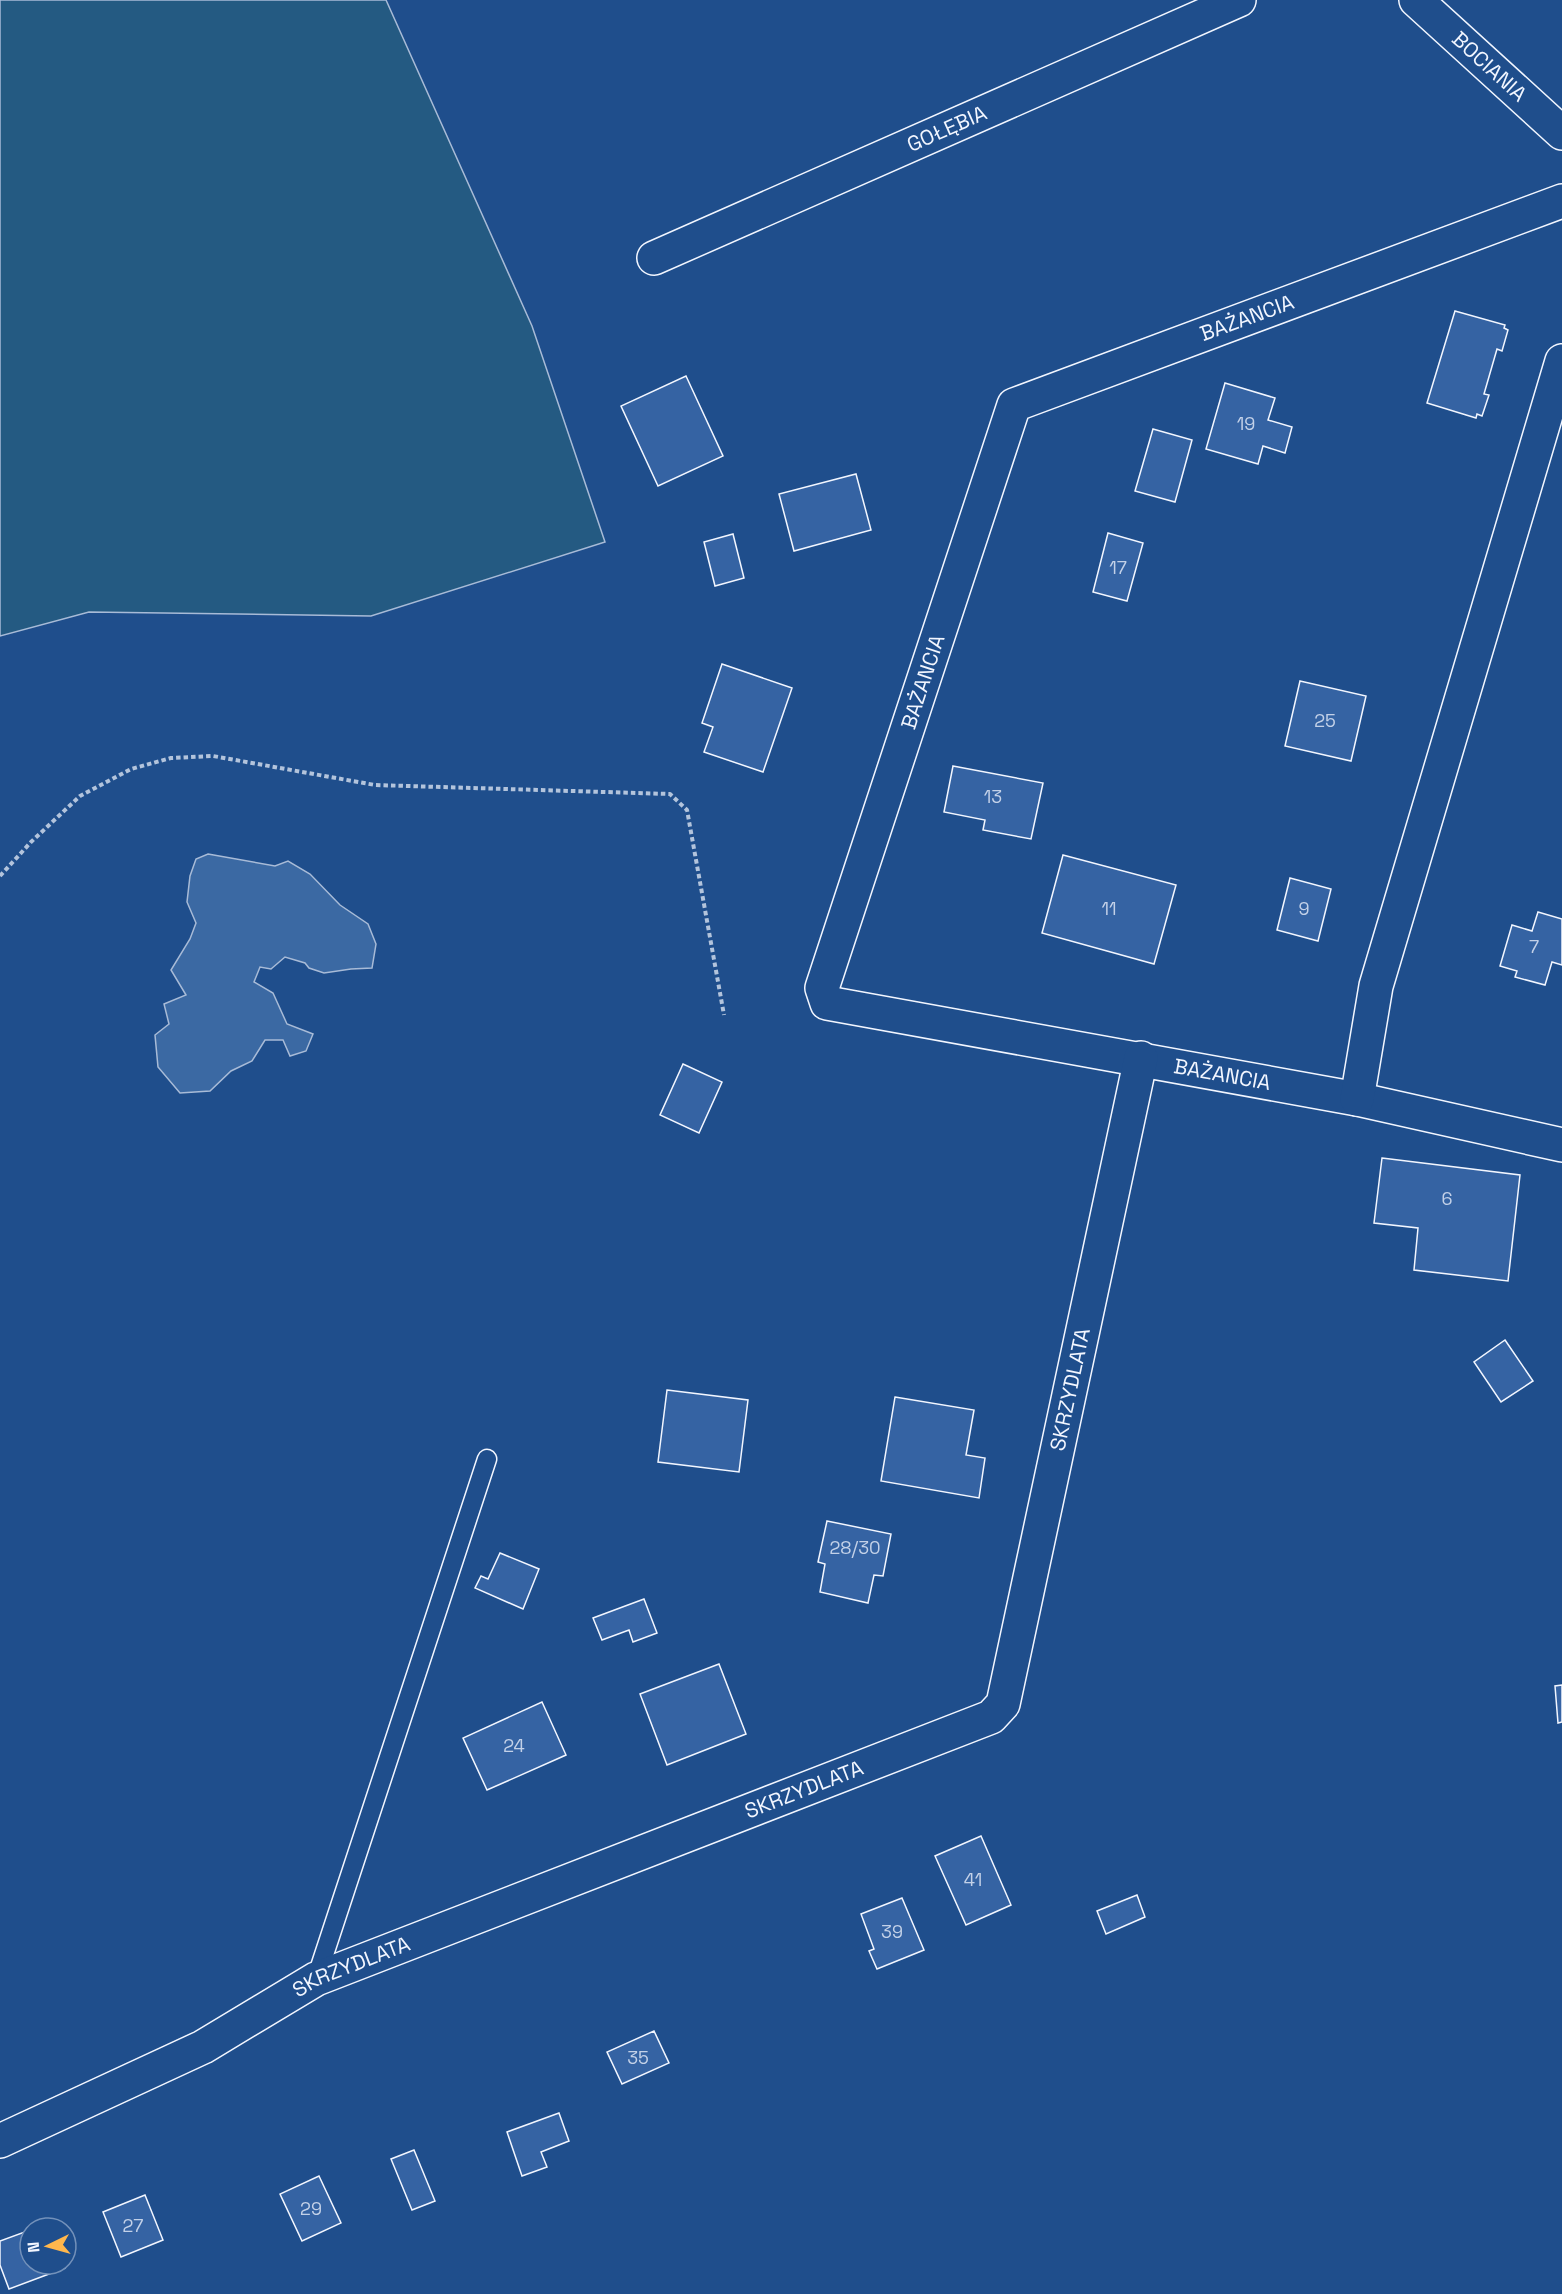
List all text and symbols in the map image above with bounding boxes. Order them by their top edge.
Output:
street label: BOCIANIA [1446,25,1533,107]
street label: GOŁĘBIA [902,99,991,158]
street label: BAŻANCIA [1196,288,1298,347]
house number: 19 [1237,412,1255,435]
house number: 17 [1109,556,1127,579]
street label: BAŻANCIA [895,631,951,733]
house number: 25 [1314,709,1336,732]
house number: 13 [984,785,1002,808]
house number: 11 [1101,897,1117,920]
house number: 9 [1298,897,1310,920]
house number: 7 [1529,935,1539,958]
street label: BAŻANCIA [1172,1052,1273,1096]
house number: 6 [1441,1187,1453,1210]
street label: SKRZYDLATA [1043,1325,1096,1453]
house number: 28/30 [829,1536,881,1559]
house number: 24 [503,1734,525,1757]
street label: SKRZYDLATA [741,1754,867,1824]
house number: 41 [964,1868,982,1891]
house number: 39 [881,1920,903,1943]
street label: SKRZYDLATA [287,1930,414,2003]
house number: 35 [627,2046,649,2069]
house number: 29 [300,2197,322,2220]
house number: 27 [123,2214,143,2237]
north arrow [18,2216,78,2276]
text: N [23,2241,44,2254]

